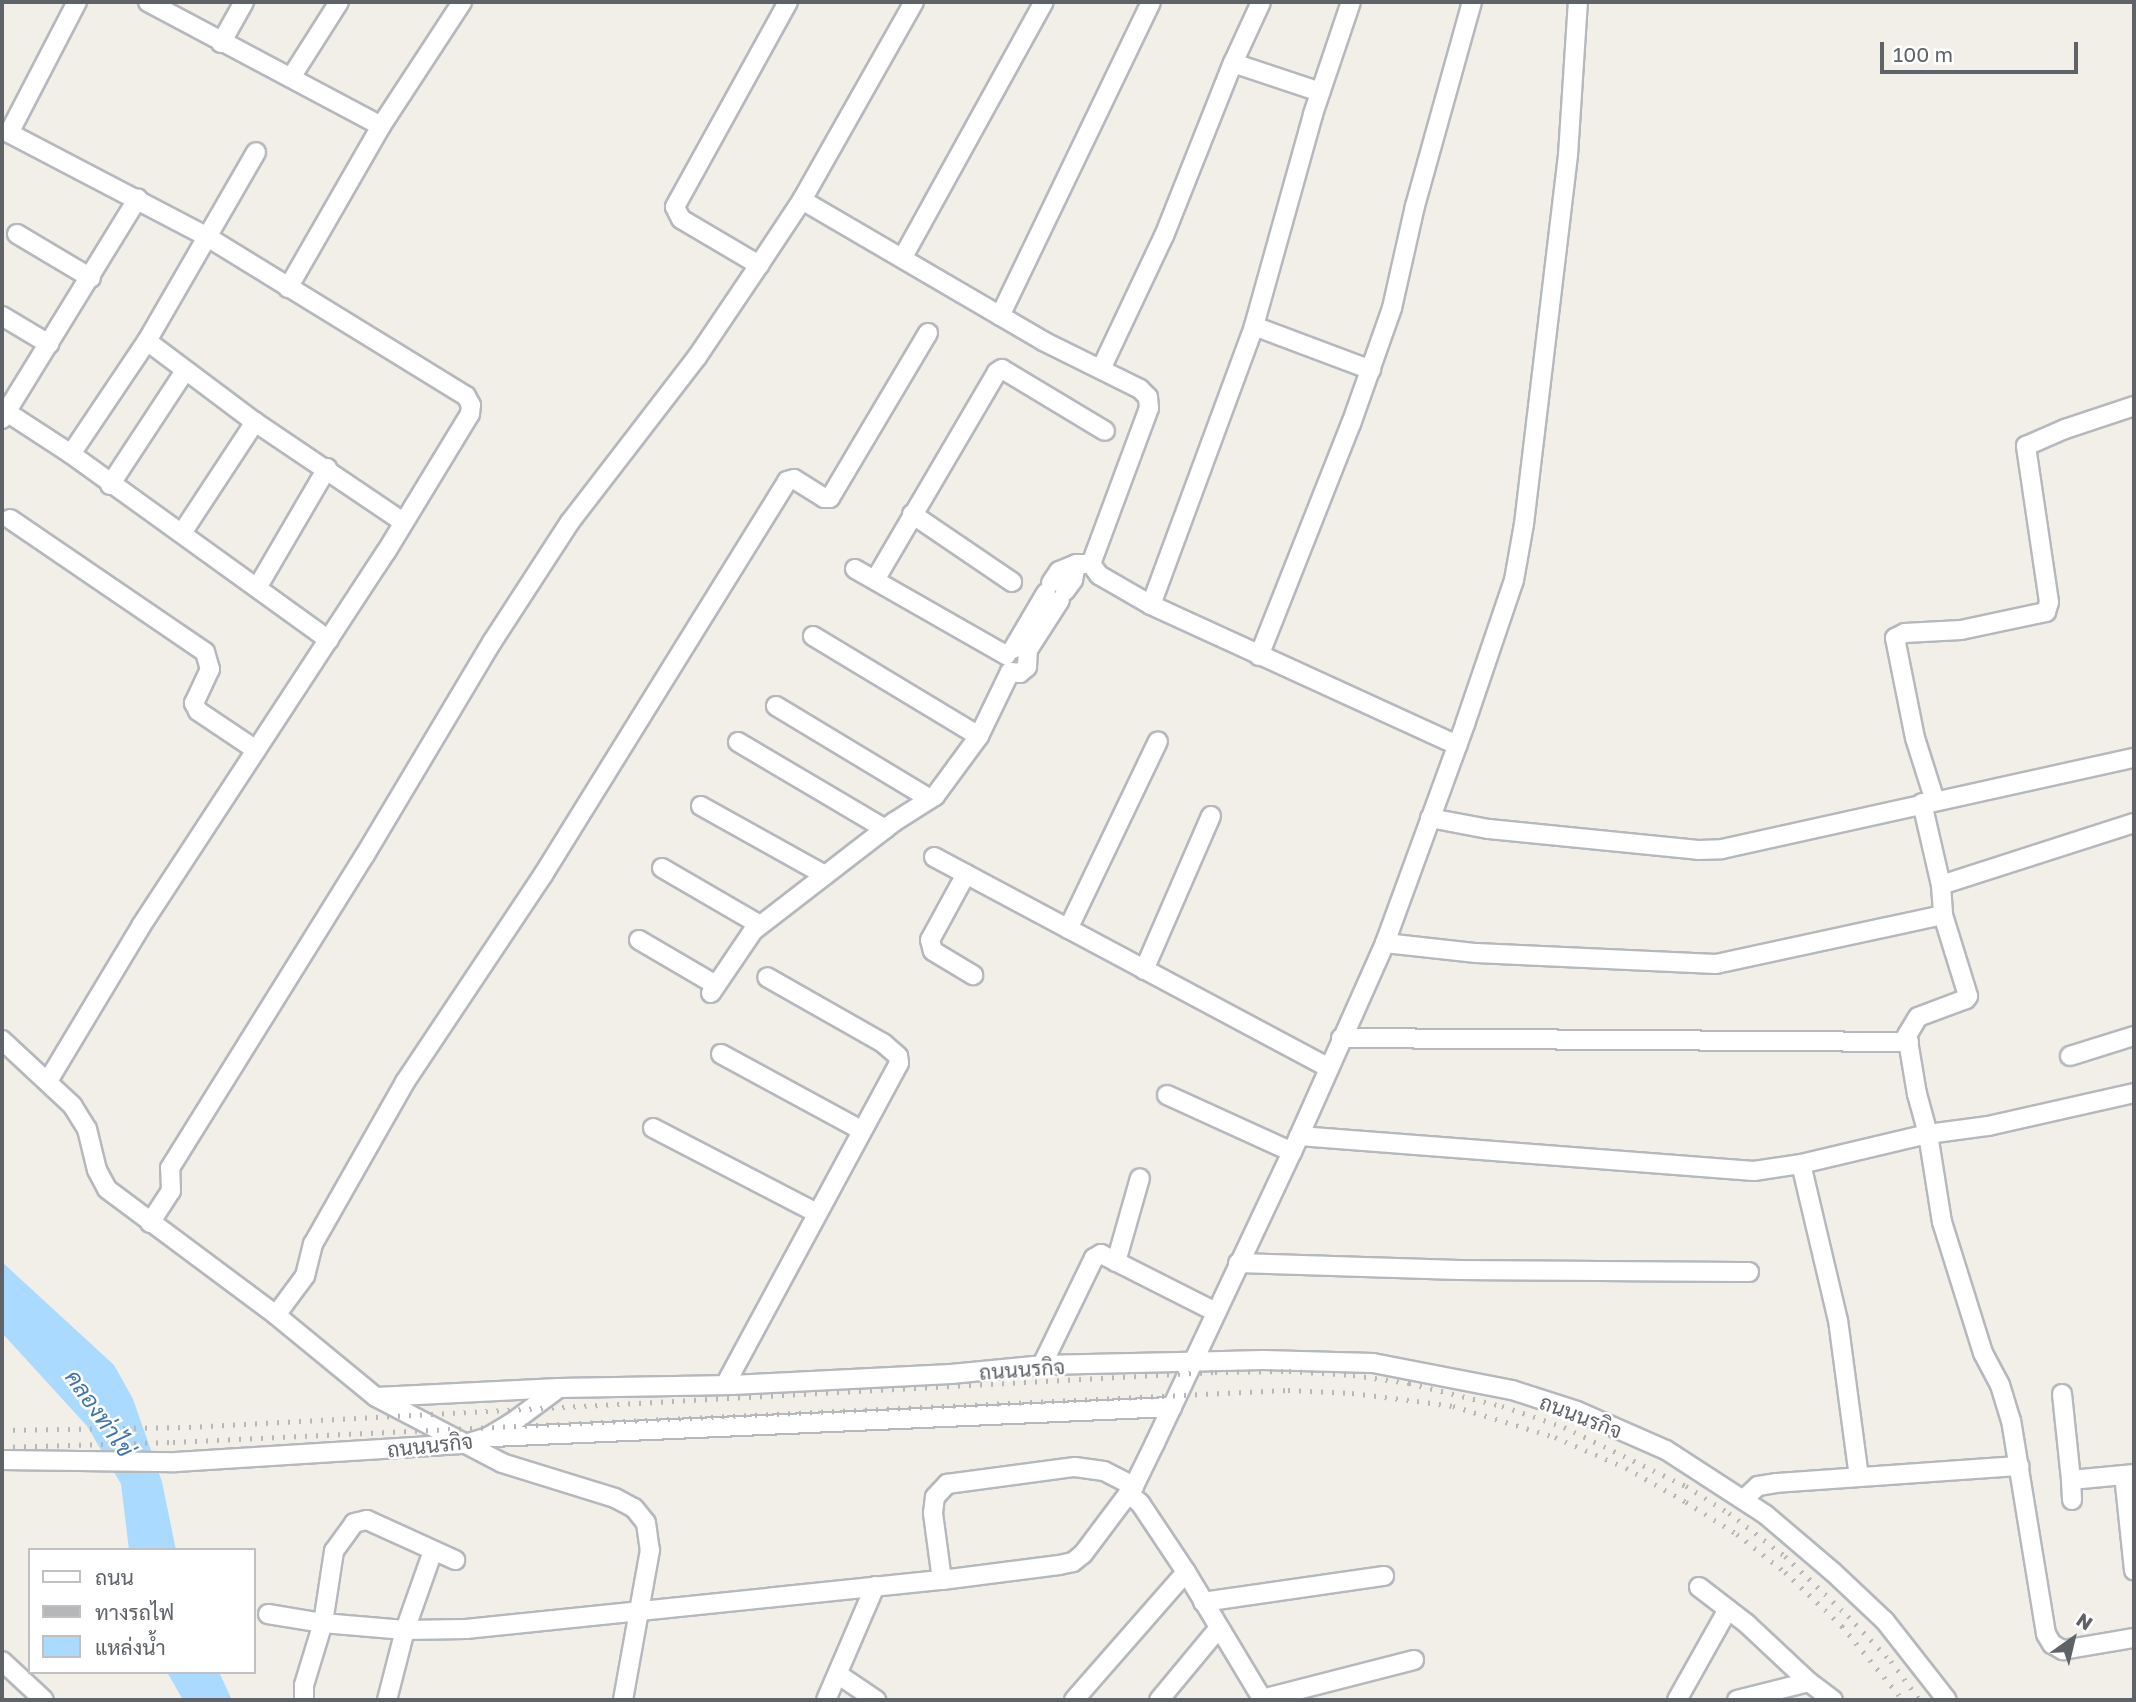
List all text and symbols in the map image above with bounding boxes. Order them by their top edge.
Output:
scale bar [1884,28,2082,72]
text: 100 m [1893,41,1953,67]
street label: ถนนนรกิจ [978,1353,1066,1385]
water label: คลองท่าไข่ [60,1364,140,1462]
street label: ถนนนรกิจ [1536,1389,1626,1443]
street label: ถนนนรกิจ [386,1428,474,1462]
legend [28,1548,256,1674]
text: ถนน [95,1564,134,1590]
text: ทางรถไฟ [95,1599,174,1625]
north arrow [2038,1604,2108,1674]
text: N [2073,1608,2097,1635]
text: แหล่งน้ำ [95,1634,166,1660]

